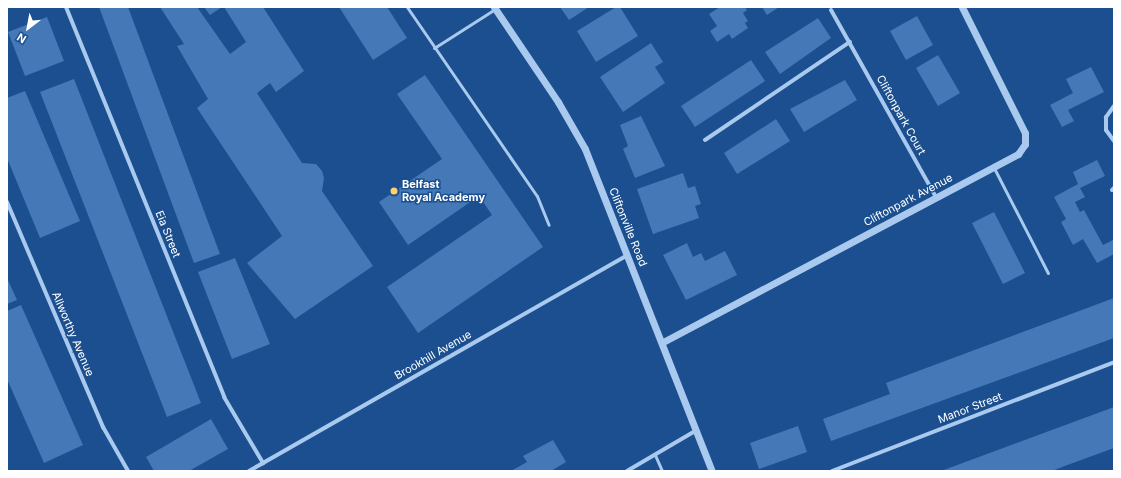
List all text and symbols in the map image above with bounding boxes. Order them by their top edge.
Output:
north arrow [8,8,48,48]
text: N [14,30,29,46]
street label: Cliftonpark Court [874,73,928,157]
street label: Cliftonpark Avenue [861,171,955,229]
place label: Belfast Royal Academy [402,178,485,204]
marker: Belfast Royal Academy [389,186,399,196]
street label: Cliftonville Road [606,186,650,268]
street label: Eia Street [153,209,183,259]
street label: Allworthy Avenue [49,290,97,378]
street label: Brookhill Avenue [392,328,474,382]
street label: Manor Street [936,390,1004,426]

